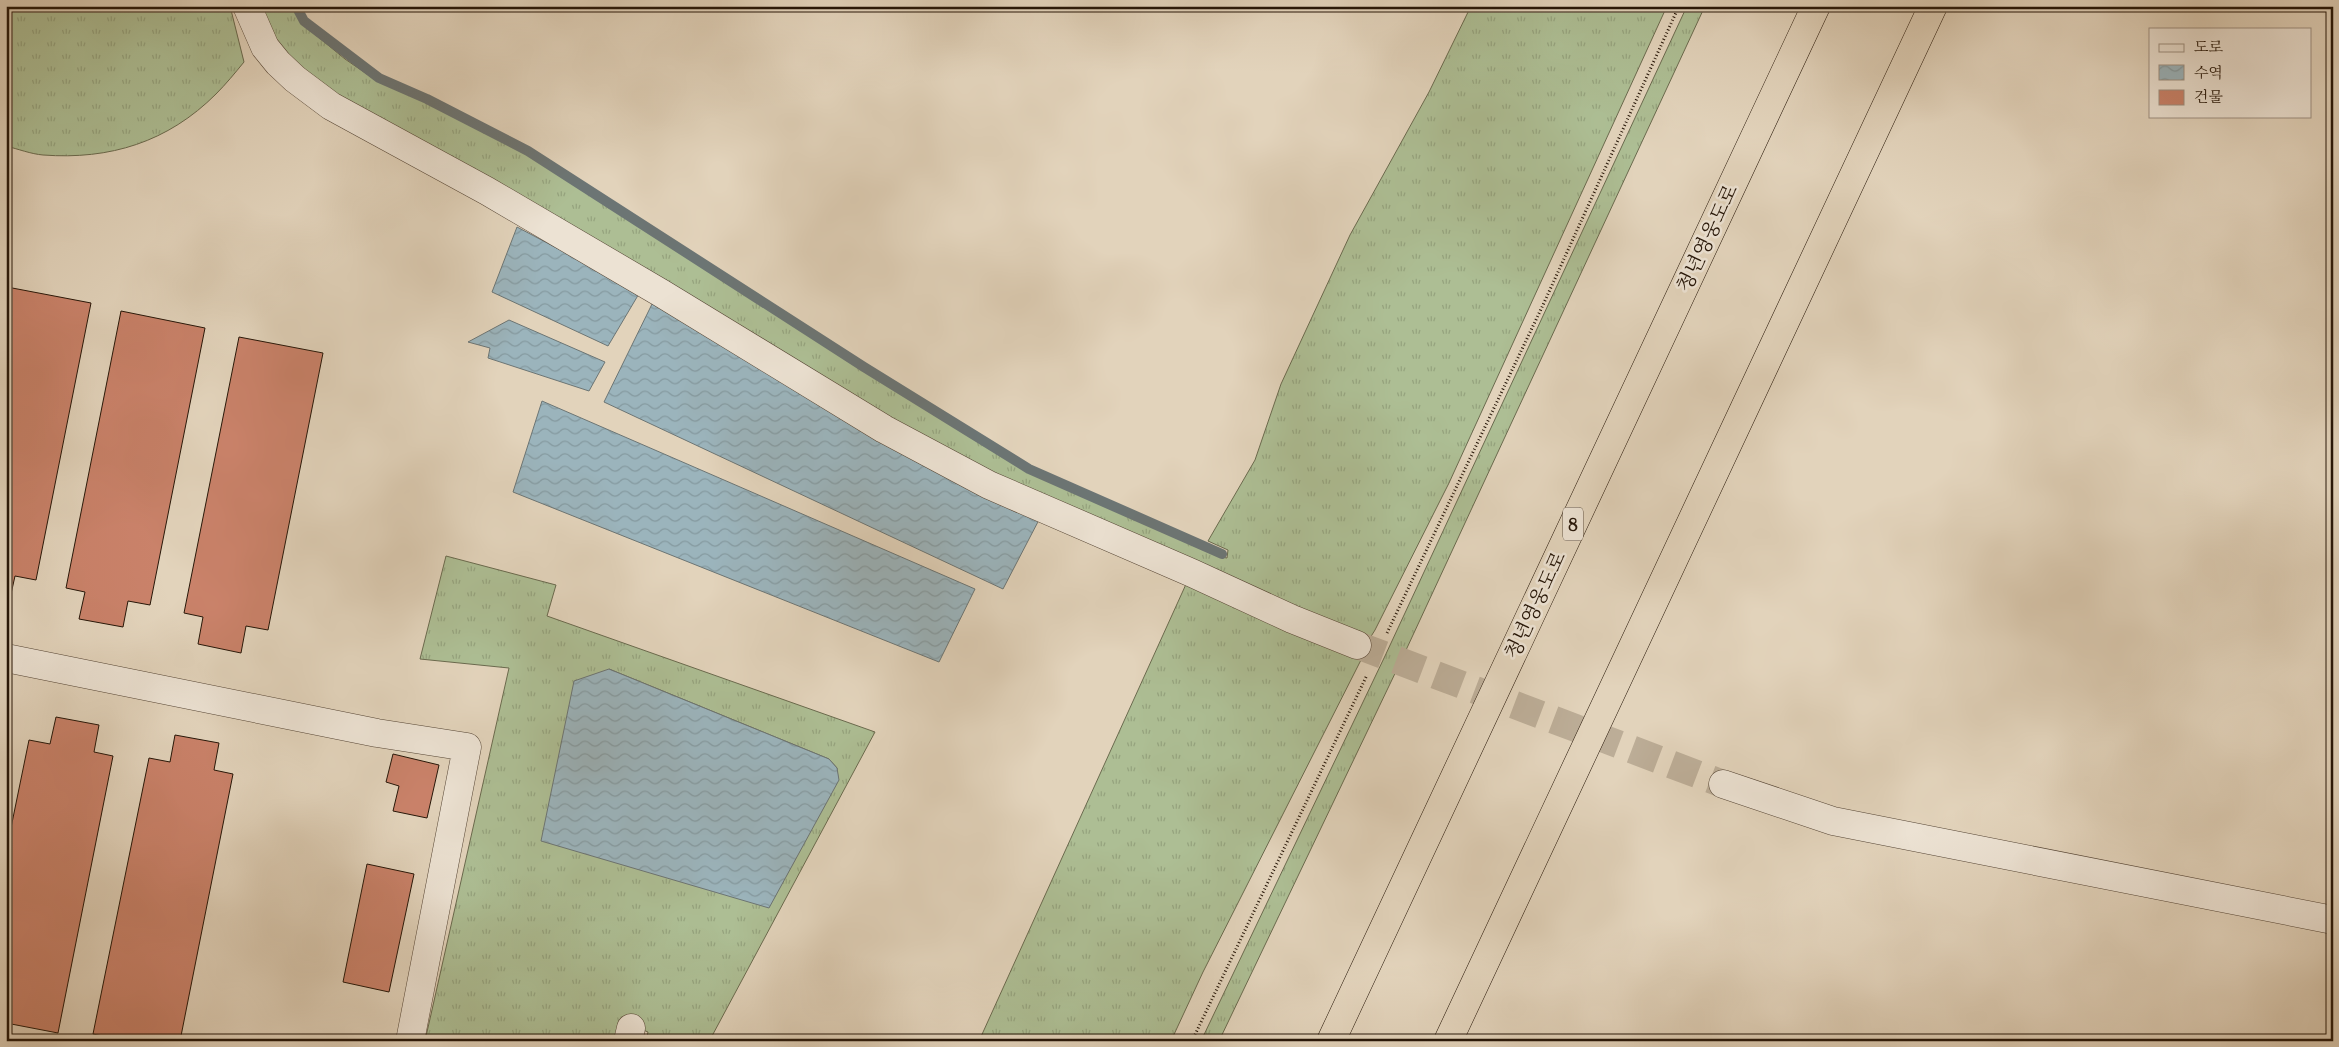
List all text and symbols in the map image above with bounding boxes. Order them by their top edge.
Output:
legend [2149,28,2312,118]
text: 도로 [2194,38,2223,59]
text: 수역 [2194,64,2223,85]
text: 건물 [2194,88,2223,109]
street label: 청년영웅도로 [1672,180,1747,298]
road number: 8 [1563,508,1583,540]
street label: 청년영웅도로 [1500,547,1575,665]

